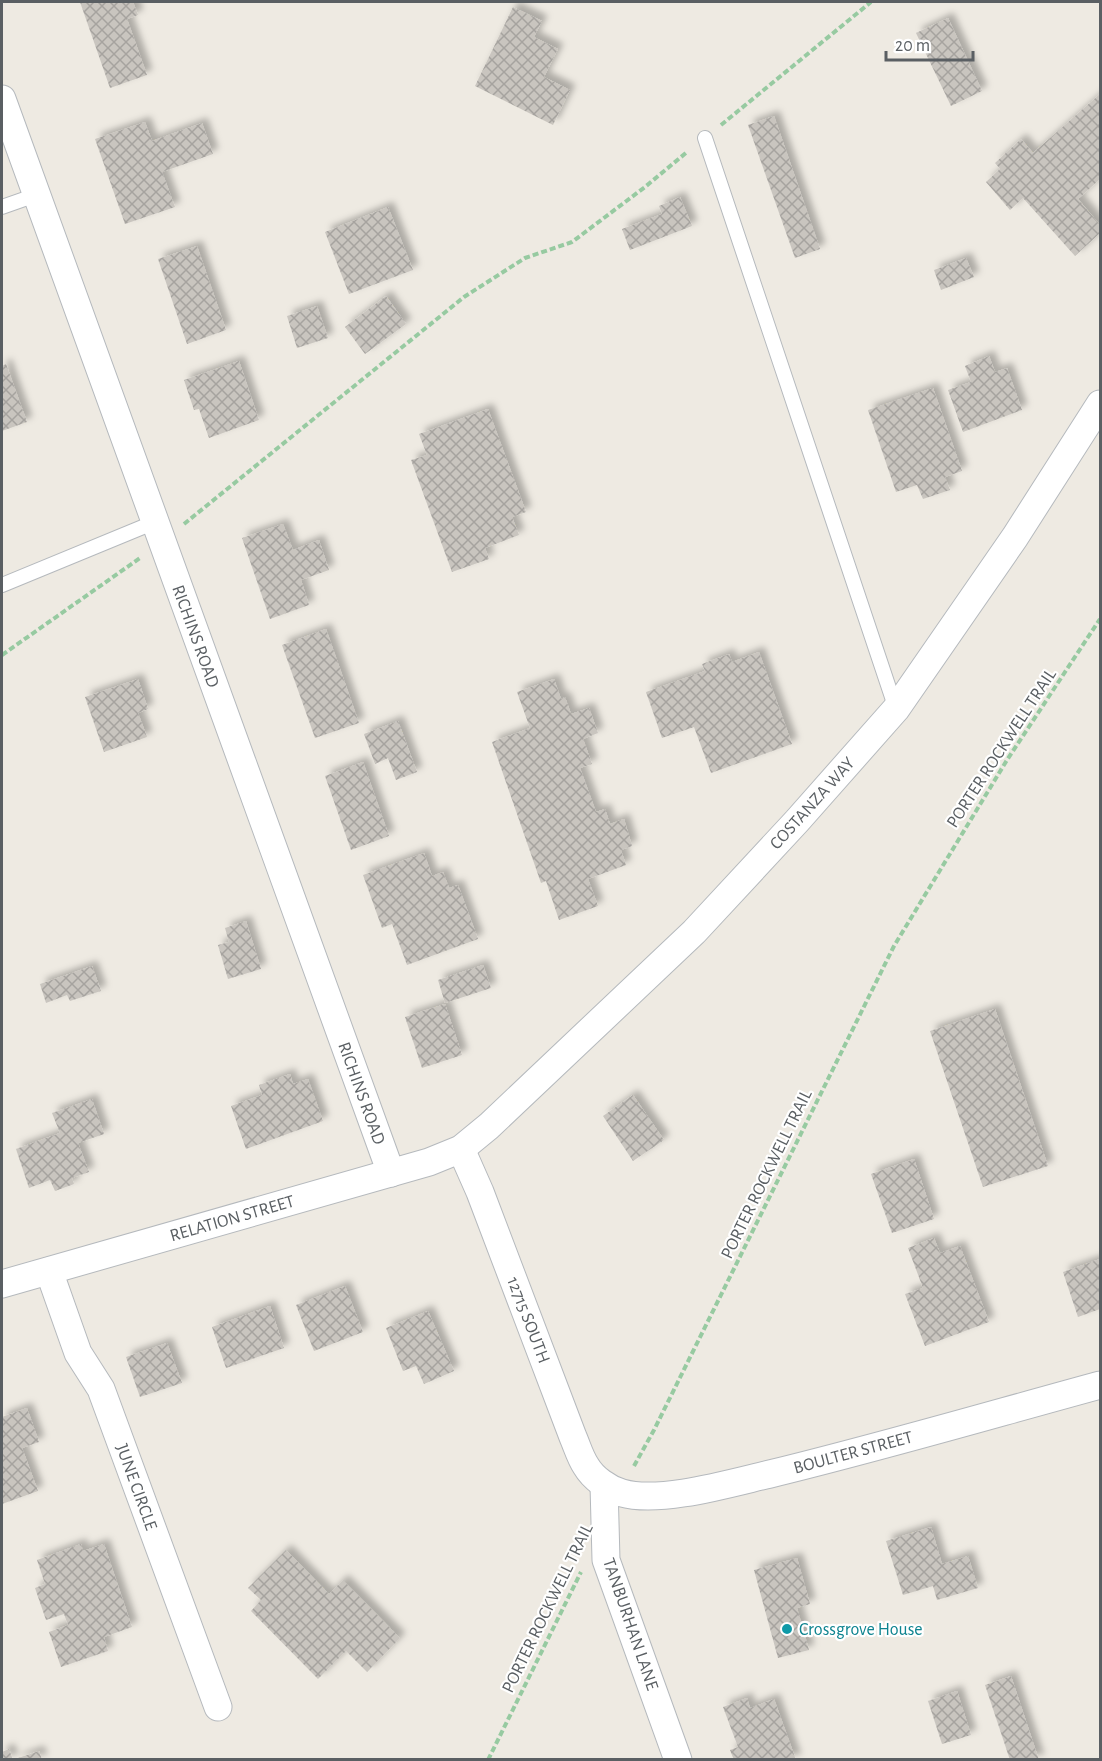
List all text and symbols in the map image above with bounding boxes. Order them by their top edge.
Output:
scale bar [886,24,973,62]
text: 20 m [895,37,930,55]
street label: RICHINS ROAD [168,583,222,690]
street label: PORTER ROCKWELL TRAIL [944,666,1060,831]
street label: COSTANZA WAY [767,754,859,853]
street label: RICHINS ROAD [334,1040,388,1147]
street label: PORTER ROCKWELL TRAIL [718,1087,816,1262]
street label: RELATION STREET [168,1193,297,1245]
street label: 12715 SOUTH [503,1275,553,1366]
street label: BOULTER STREET [792,1428,915,1478]
street label: JUNE CIRCLE [112,1442,160,1533]
street label: PORTER ROCKWELL TRAIL [499,1521,597,1696]
street label: TANBURHAN LANE [599,1556,661,1693]
place label: Crossgrove House [799,1621,923,1639]
marker: Crossgrove House [780,1622,794,1636]

